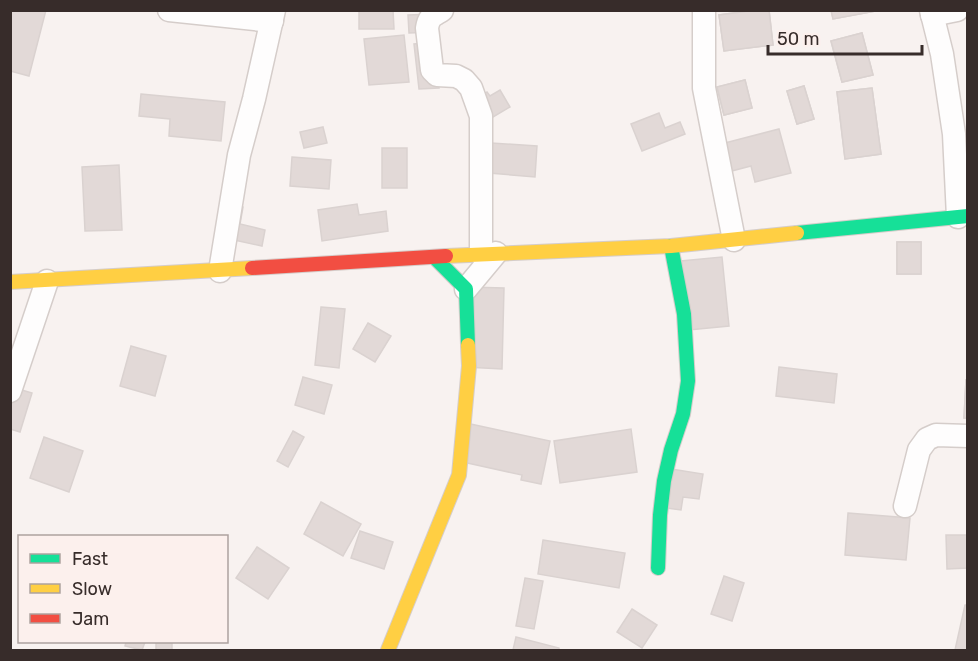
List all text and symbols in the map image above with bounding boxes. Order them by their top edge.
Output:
scale bar [768,18,922,56]
text: 50 m [777,28,820,50]
legend [18,535,228,643]
text: Fast [72,548,108,570]
text: Slow [72,578,112,600]
text: Jam [72,608,109,630]

